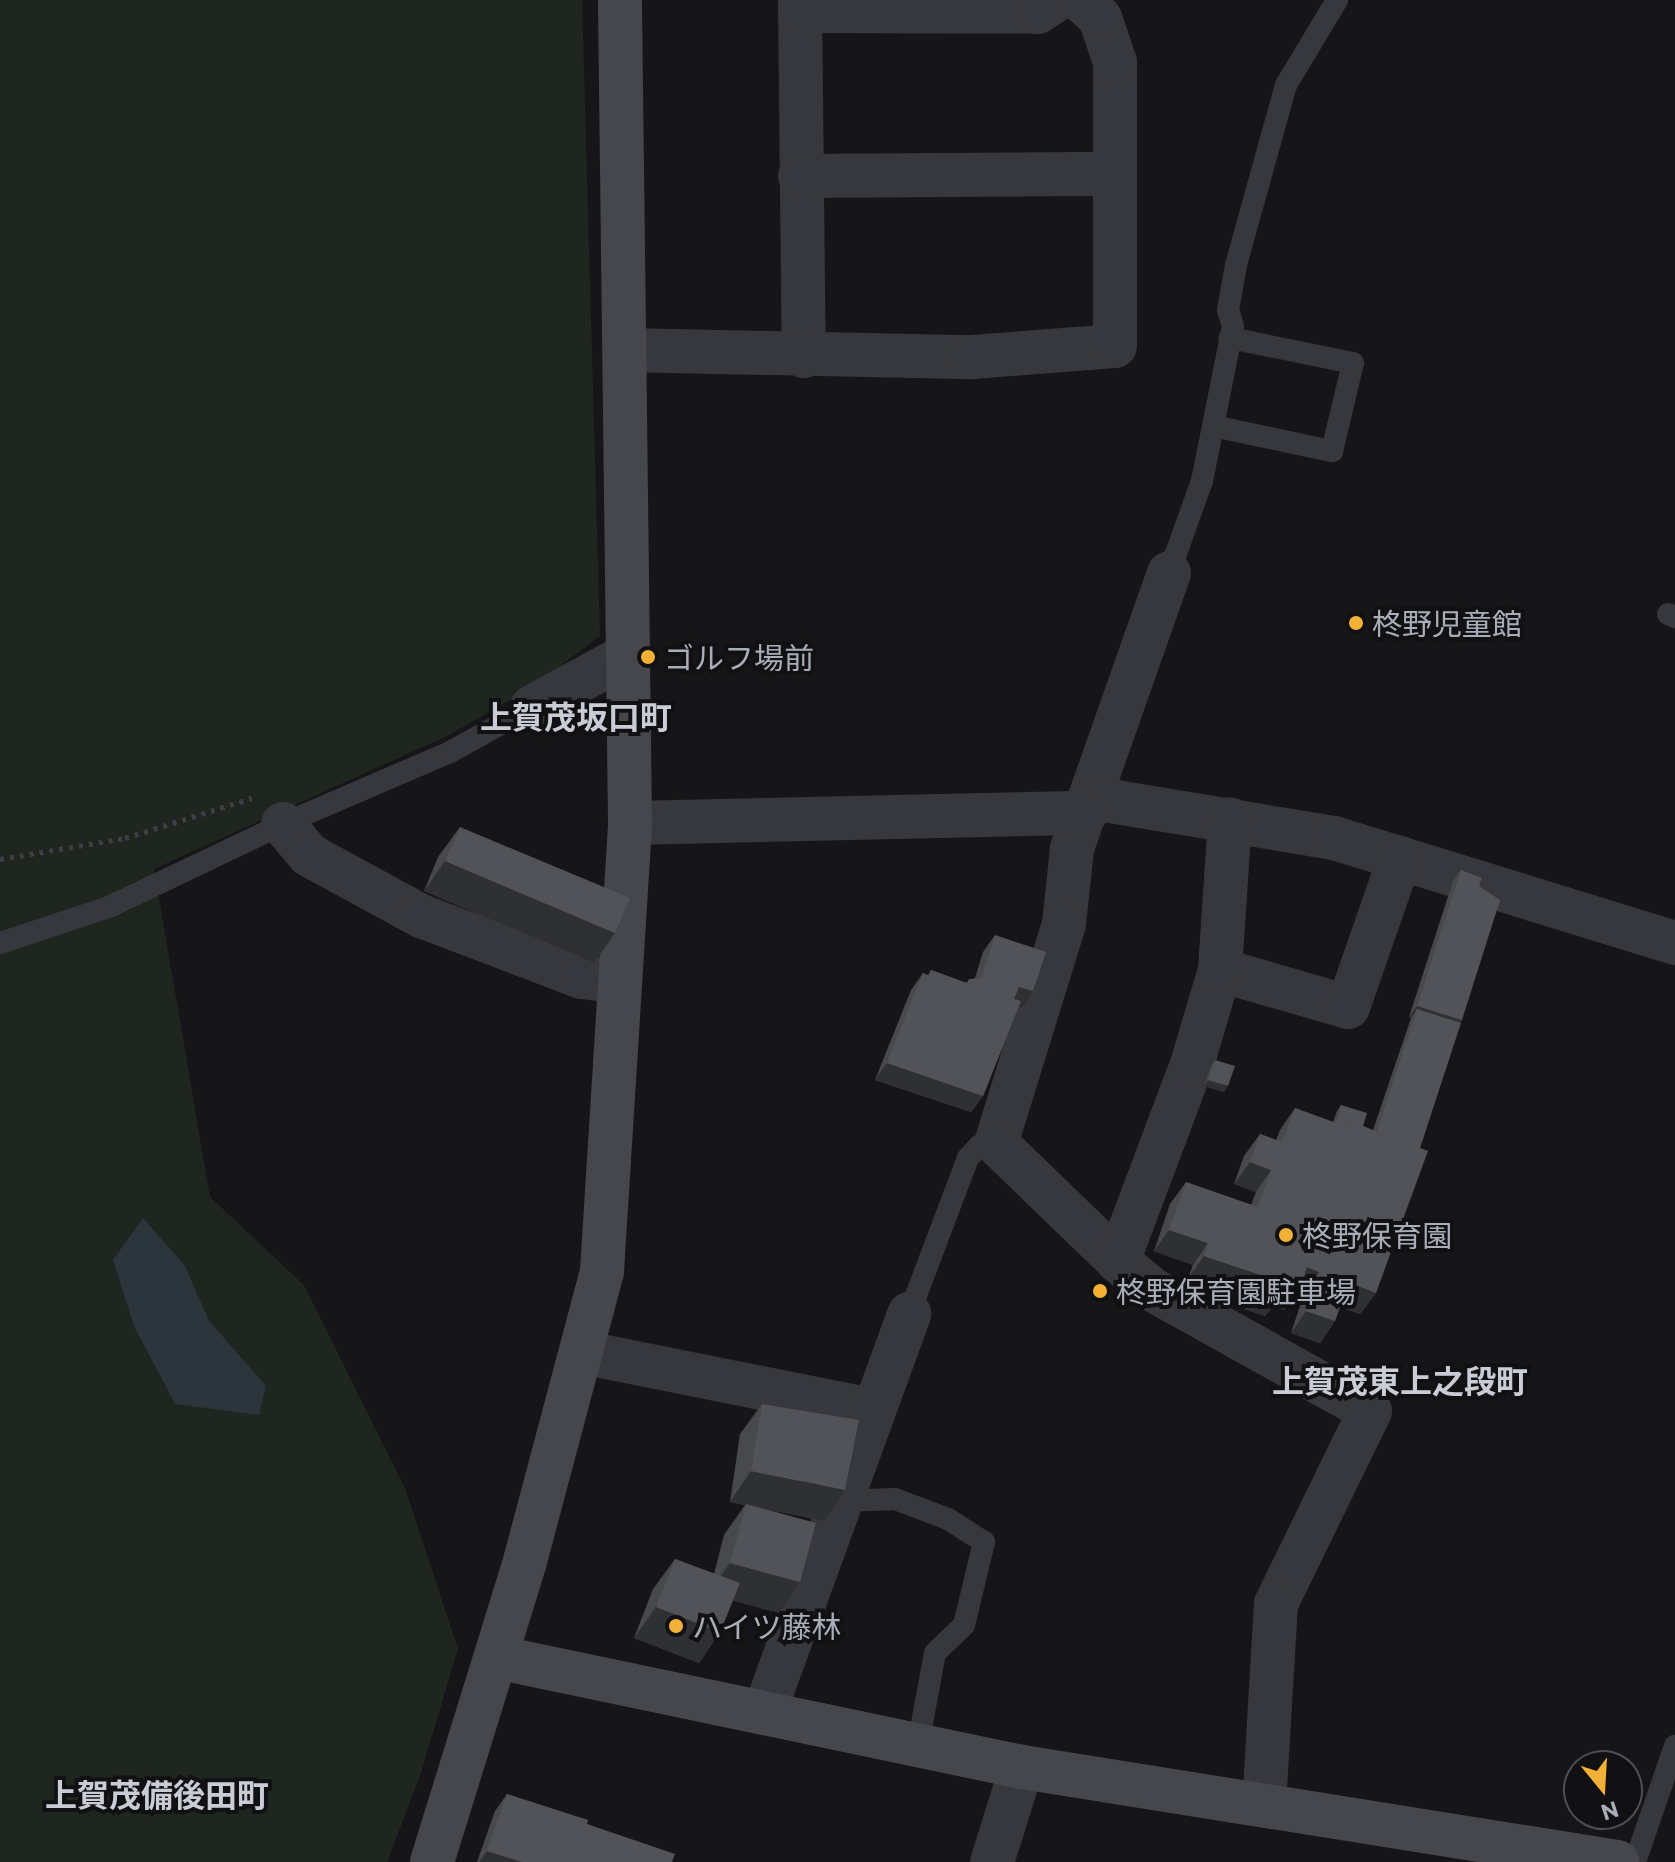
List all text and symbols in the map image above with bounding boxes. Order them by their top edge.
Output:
place label: 柊野児童館 [1372,605,1522,641]
marker: 柊野児童館 [1347,614,1365,632]
place label: ゴルフ場前 [664,639,814,675]
marker: ゴルフ場前 [639,648,657,666]
district label: 上賀茂坂口町 [480,697,672,735]
place label: 柊野保育園 [1302,1217,1452,1253]
marker: 柊野保育園 [1277,1226,1295,1244]
place label: 柊野保育園駐車場 [1116,1273,1356,1309]
marker: 柊野保育園駐車場 [1091,1282,1109,1300]
district label: 上賀茂東上之段町 [1272,1361,1528,1399]
place label: ハイツ藤林 [692,1608,842,1644]
marker: ハイツ藤林 [667,1617,685,1635]
north arrow [1563,1750,1643,1830]
district label: 上賀茂備後田町 [45,1775,269,1813]
text: N [1598,1796,1622,1827]

